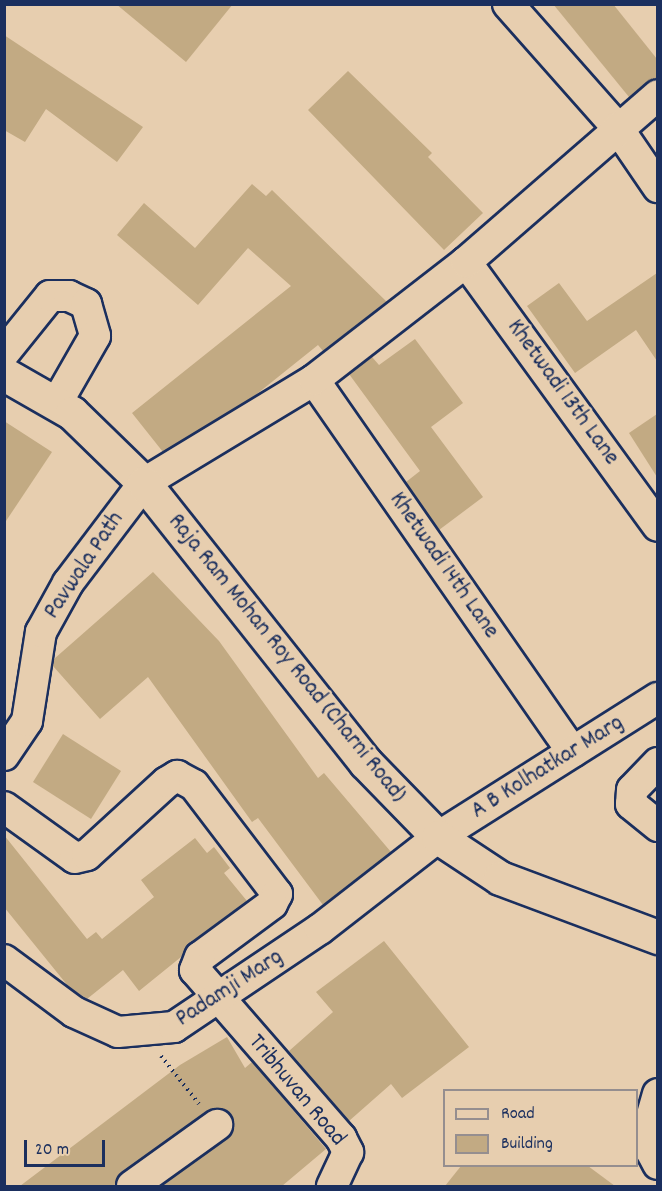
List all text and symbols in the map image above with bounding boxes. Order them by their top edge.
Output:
street label: Khetwadi 13th Lane [499,314,625,472]
street label: Khetwadi 14th Lane [382,487,504,645]
street label: Pavwala Path [39,507,131,625]
street label: Raja Ram Mohan Roy Road (Charni Road) [160,509,412,809]
street label: A B Kolhatkar Marg [466,710,630,826]
street label: Padamji Marg [171,944,289,1034]
street label: Tribhuvan Road [241,1029,351,1153]
legend [443,1089,638,1167]
text: Road [501,1102,535,1127]
scale bar [27,1128,108,1166]
text: Building [501,1132,553,1157]
text: 20 m [35,1138,69,1163]

